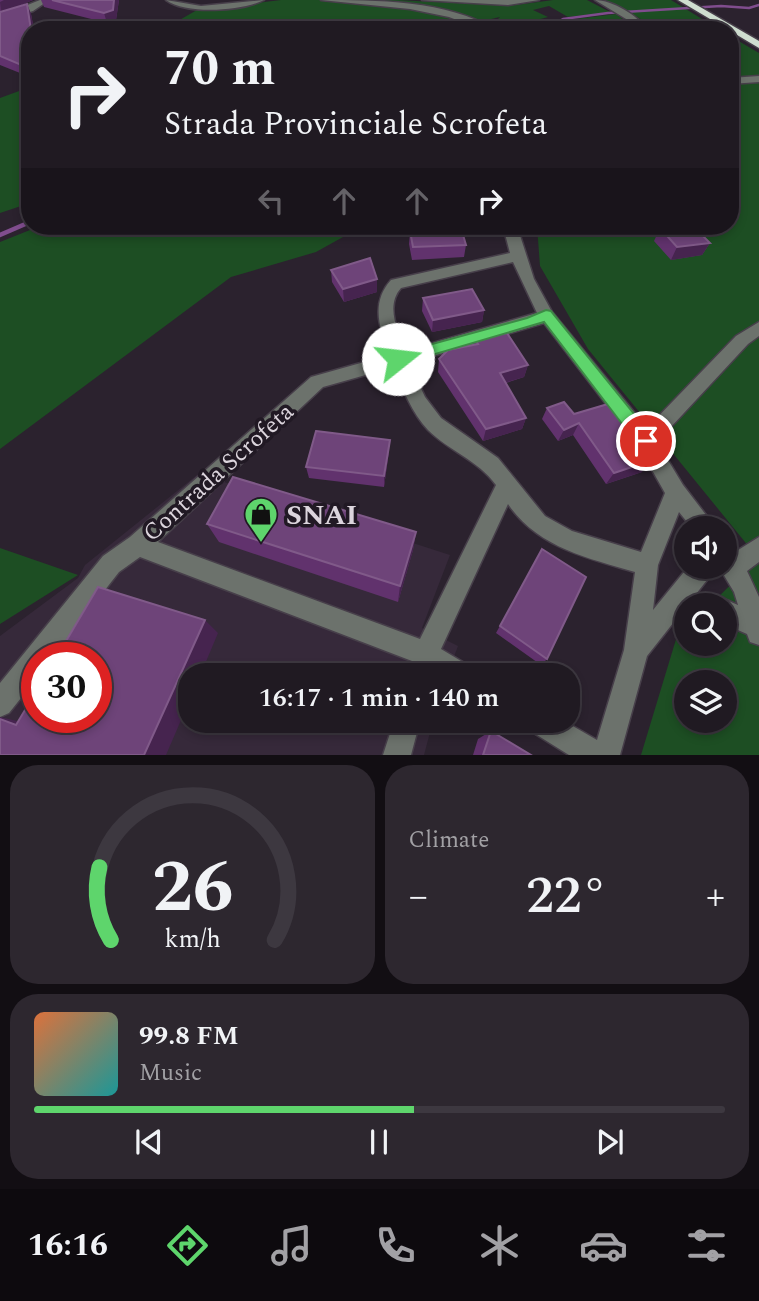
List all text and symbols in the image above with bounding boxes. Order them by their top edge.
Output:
text: 70 m [164,32,275,107]
icon: right [49,49,140,140]
text: Strada Provinciale Scrofeta [164,100,547,149]
icon: left [252,182,290,220]
icon: ahead [325,182,363,220]
icon: ahead [398,182,436,220]
icon: right [471,182,509,220]
position arrow [361,322,435,396]
street label: Contrada Scrofeta [135,395,303,551]
pin [616,411,676,471]
icon: arrive [627,422,665,460]
place label: SNAI [286,494,357,537]
shop icon: SNAI [242,495,280,544]
map controls [674,516,737,733]
button: sound [674,516,737,579]
button: search [674,593,737,656]
speed limit sign: 30 [21,642,112,733]
button: layers [674,670,737,733]
text: 16:17 · 1 min · 140 m [259,678,499,718]
text: Climate [409,823,489,858]
text: 26 [151,834,233,945]
text: 22° [526,857,608,936]
text: − [409,868,428,926]
text: + [706,868,725,926]
text: km/h [164,921,220,959]
text: 99.8 FM [139,1016,239,1056]
text: Music [139,1056,202,1091]
icon: previous [130,1123,168,1161]
icon: pause [360,1123,398,1161]
icon: next [591,1123,629,1161]
text: 16:16 [27,1221,108,1270]
icon: directions [163,1221,212,1270]
icon: music [267,1221,316,1270]
icon: phone [371,1221,420,1270]
icon: climate [475,1221,524,1270]
icon: car [579,1221,628,1270]
icon: filters [682,1221,731,1270]

